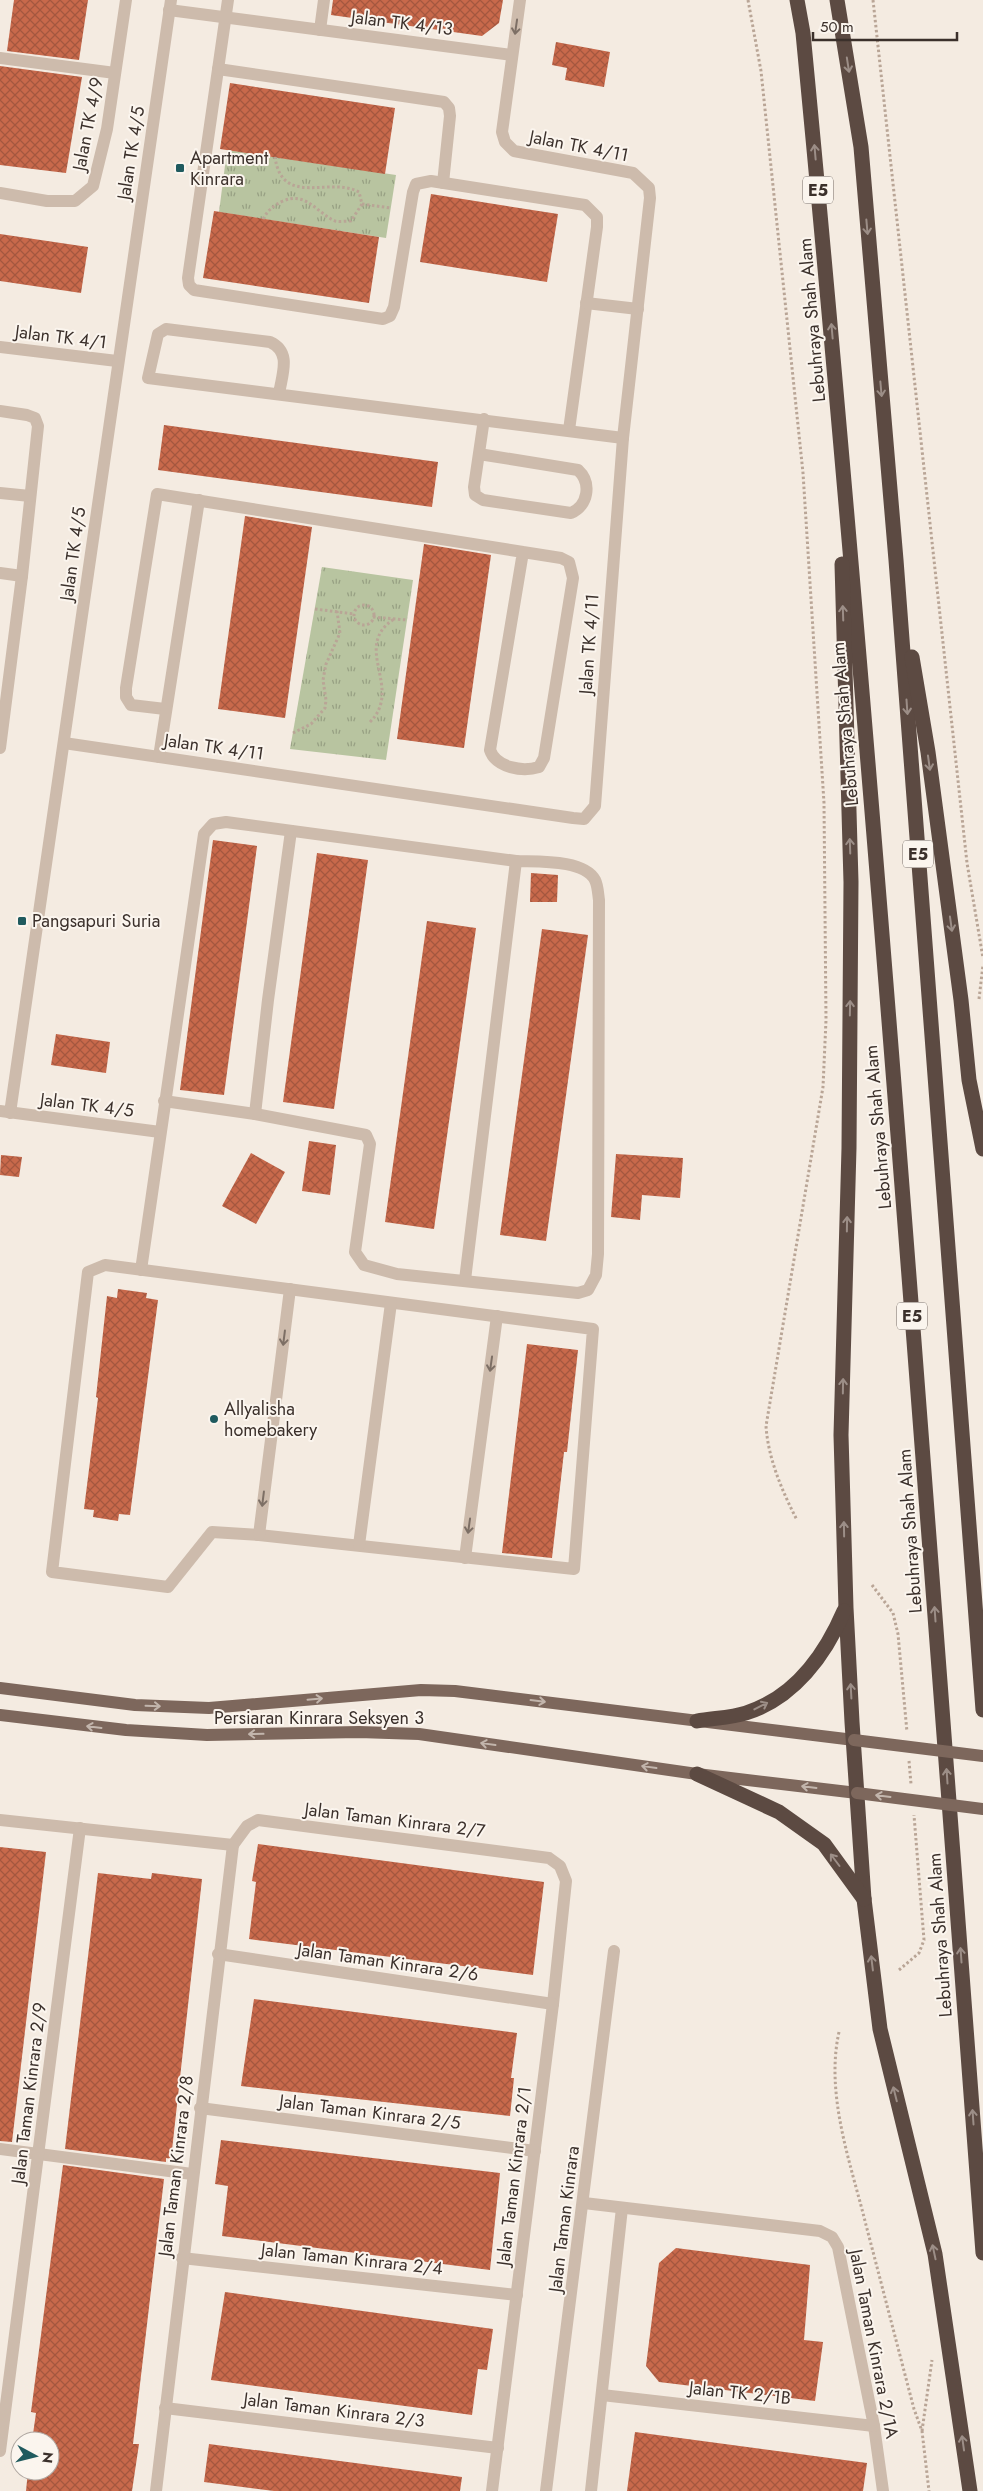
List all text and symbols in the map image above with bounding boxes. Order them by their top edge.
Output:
street label: Jalan TK 4/13 [348,4,454,42]
scale bar [813,10,957,42]
text: 50 m [820,16,854,38]
one-way arrow [511,19,521,35]
one-way arrow [843,57,853,73]
street label: Jalan TK 4/9 [66,75,110,175]
street label: Jalan TK 4/5 [110,104,151,204]
street label: Jalan TK 4/11 [525,123,631,168]
one-way arrow [810,144,819,160]
place label: Apartment Kinrara [190,145,269,192]
marker: Apartment Kinrara [174,162,186,174]
road number: E5 [803,176,833,204]
one-way arrow [863,218,872,234]
street label: Lebuhraya Shah Alam [792,237,832,403]
street label: Jalan TK 4/1 [12,318,108,356]
one-way arrow [827,323,837,339]
one-way arrow [877,380,886,396]
street label: Jalan TK 4/5 [53,505,92,605]
street label: Jalan TK 4/11 [572,593,605,697]
one-way arrow [839,605,848,621]
street label: Lebuhraya Shah Alam [825,641,865,807]
one-way arrow [902,699,912,715]
street label: Jalan TK 4/11 [160,727,266,767]
one-way arrow [924,755,934,771]
one-way arrow [845,838,855,854]
road number: E5 [903,841,933,868]
place label: Pangsapuri Suria [32,908,160,934]
marker: Pangsapuri Suria [16,915,28,927]
one-way arrow [946,916,956,932]
one-way arrow [845,1000,855,1016]
street label: Lebuhraya Shah Alam [858,1044,898,1210]
street label: Jalan TK 4/5 [37,1086,135,1124]
one-way arrow [842,1216,852,1232]
road number: E5 [897,1302,927,1330]
one-way arrow [279,1330,289,1346]
one-way arrow [486,1356,496,1372]
one-way arrow [838,1378,847,1394]
place label: Allyalisha homebakery [224,1396,317,1443]
marker: Allyalisha homebakery [208,1413,220,1425]
street label: Lebuhraya Shah Alam [891,1448,929,1614]
one-way arrow [258,1491,268,1507]
one-way arrow [464,1517,474,1533]
one-way arrow [839,1521,848,1537]
one-way arrow [930,1606,939,1622]
one-way arrow [846,1684,855,1700]
one-way arrow [306,1694,322,1704]
one-way arrow [529,1697,545,1707]
one-way arrow [144,1701,160,1711]
one-way arrow [753,1701,768,1711]
street label: Persiaran Kinrara Seksyen 3 [214,1705,424,1731]
one-way arrow [86,1722,102,1732]
one-way arrow [249,1730,265,1739]
one-way arrow [480,1738,496,1748]
one-way arrow [641,1762,657,1772]
one-way arrow [942,1768,952,1784]
one-way arrow [801,1782,817,1792]
one-way arrow [875,1791,891,1801]
street label: Jalan Taman Kinrara 2/7 [301,1796,487,1844]
street label: Lebuhraya Shah Alam [921,1852,959,2018]
one-way arrow [830,1854,841,1867]
street label: Jalan Taman Kinrara 2/6 [294,1936,480,1988]
one-way arrow [956,1948,965,1964]
one-way arrow [867,1955,877,1971]
street label: Jalan Taman Kinrara 2/9 [5,2001,53,2187]
street label: Jalan Taman Kinrara 2/8 [152,2074,200,2260]
street label: Jalan Taman Kinrara 2/1 [490,2085,538,2269]
one-way arrow [890,2086,900,2102]
street label: Jalan Taman Kinrara 2/5 [276,2088,462,2136]
one-way arrow [968,2110,977,2126]
street label: Jalan Taman Kinrara [542,2144,586,2296]
street label: Jalan Taman Kinrara 2/4 [258,2236,444,2281]
one-way arrow [929,2244,938,2260]
street label: Jalan Taman Kinrara 2/1A [843,2245,905,2441]
street label: Jalan TK 2/1B [686,2375,792,2411]
street label: Jalan Taman Kinrara 2/3 [240,2386,426,2434]
north arrow [10,2431,60,2481]
one-way arrow [957,2435,967,2451]
text: N [37,2451,59,2464]

